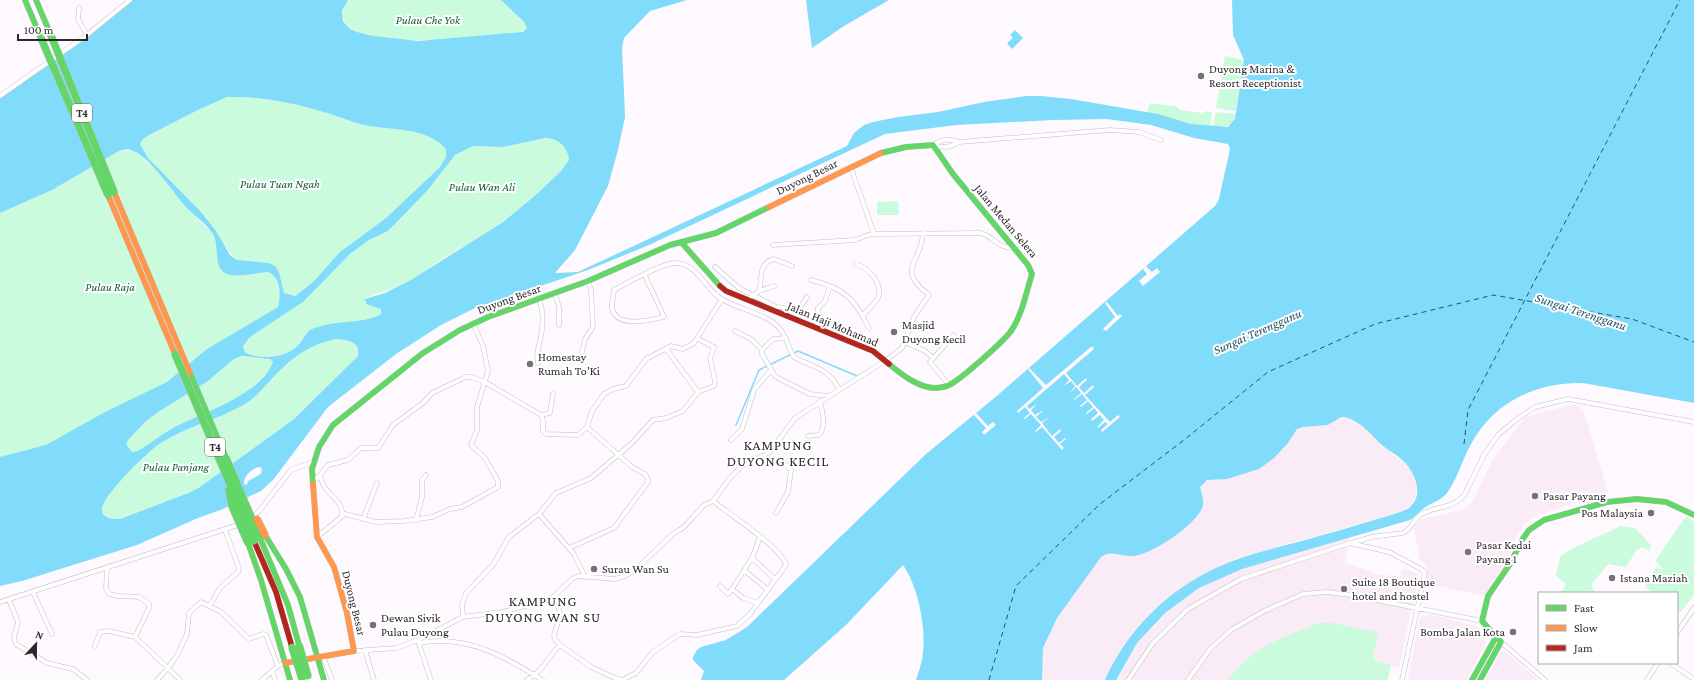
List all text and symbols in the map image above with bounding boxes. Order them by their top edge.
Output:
park label: Pulau Che Yok [396,13,461,27]
scale bar [18,16,87,42]
text: 100 m [24,23,54,37]
place label: Duyong Marina & Resort Receptionist [1209,62,1303,90]
marker: Duyong Marina & Resort Receptionist [1196,71,1206,81]
road number: T4 [72,104,92,122]
street label: Duyong Besar [774,156,841,198]
park label: Pulau Tuan Ngah [240,177,320,191]
park label: Pulau Wan Ali [449,180,516,194]
street label: Jalan Medan Selera [971,181,1041,261]
park label: Pulau Raja [85,280,135,294]
street label: Duyong Besar [475,281,543,317]
water label: Sungai Terengganu [1533,290,1629,333]
street label: Jalan Haji Mohamad [784,298,881,350]
water label: Sungai Terengganu [1211,305,1304,358]
place label: Masjid Duyong Kecil [902,318,966,346]
marker: Masjid Duyong Kecil [889,327,899,337]
place label: Homestay Rumah To’Ki [538,350,600,378]
marker: Homestay Rumah To’Ki [525,359,535,369]
district label: KAMPUNG DUYONG KECIL [727,437,829,469]
road number: T4 [205,438,225,456]
park label: Pulau Panjang [143,460,210,474]
place label: Pasar Payang [1543,489,1606,503]
marker: Pasar Payang [1530,491,1540,501]
place label: Pos Malaysia [1581,506,1643,520]
marker: Pos Malaysia [1646,508,1656,518]
place label: Pasar Kedai Payang 1 [1476,538,1531,566]
marker: Pasar Kedai Payang 1 [1463,547,1473,557]
place label: Surau Wan Su [602,562,670,576]
marker: Surau Wan Su [589,564,599,574]
street label: Duyong Besar [339,569,369,638]
place label: Istana Maziah [1620,571,1688,585]
marker: Istana Maziah [1607,573,1617,583]
place label: Suite 18 Boutique hotel and hostel [1352,575,1435,603]
marker: Suite 18 Boutique hotel and hostel [1339,584,1349,594]
legend [1538,592,1678,664]
district label: KAMPUNG DUYONG WAN SU [485,593,601,625]
text: Fast [1574,601,1595,615]
place label: Dewan Sivik Pulau Duyong [381,611,449,639]
marker: Dewan Sivik Pulau Duyong [368,620,378,630]
text: Slow [1574,621,1598,635]
north arrow [16,624,56,664]
place label: Bomba Jalan Kota [1420,625,1505,639]
marker: Bomba Jalan Kota [1508,627,1518,637]
text: N [34,628,46,642]
text: Jam [1573,641,1593,655]

